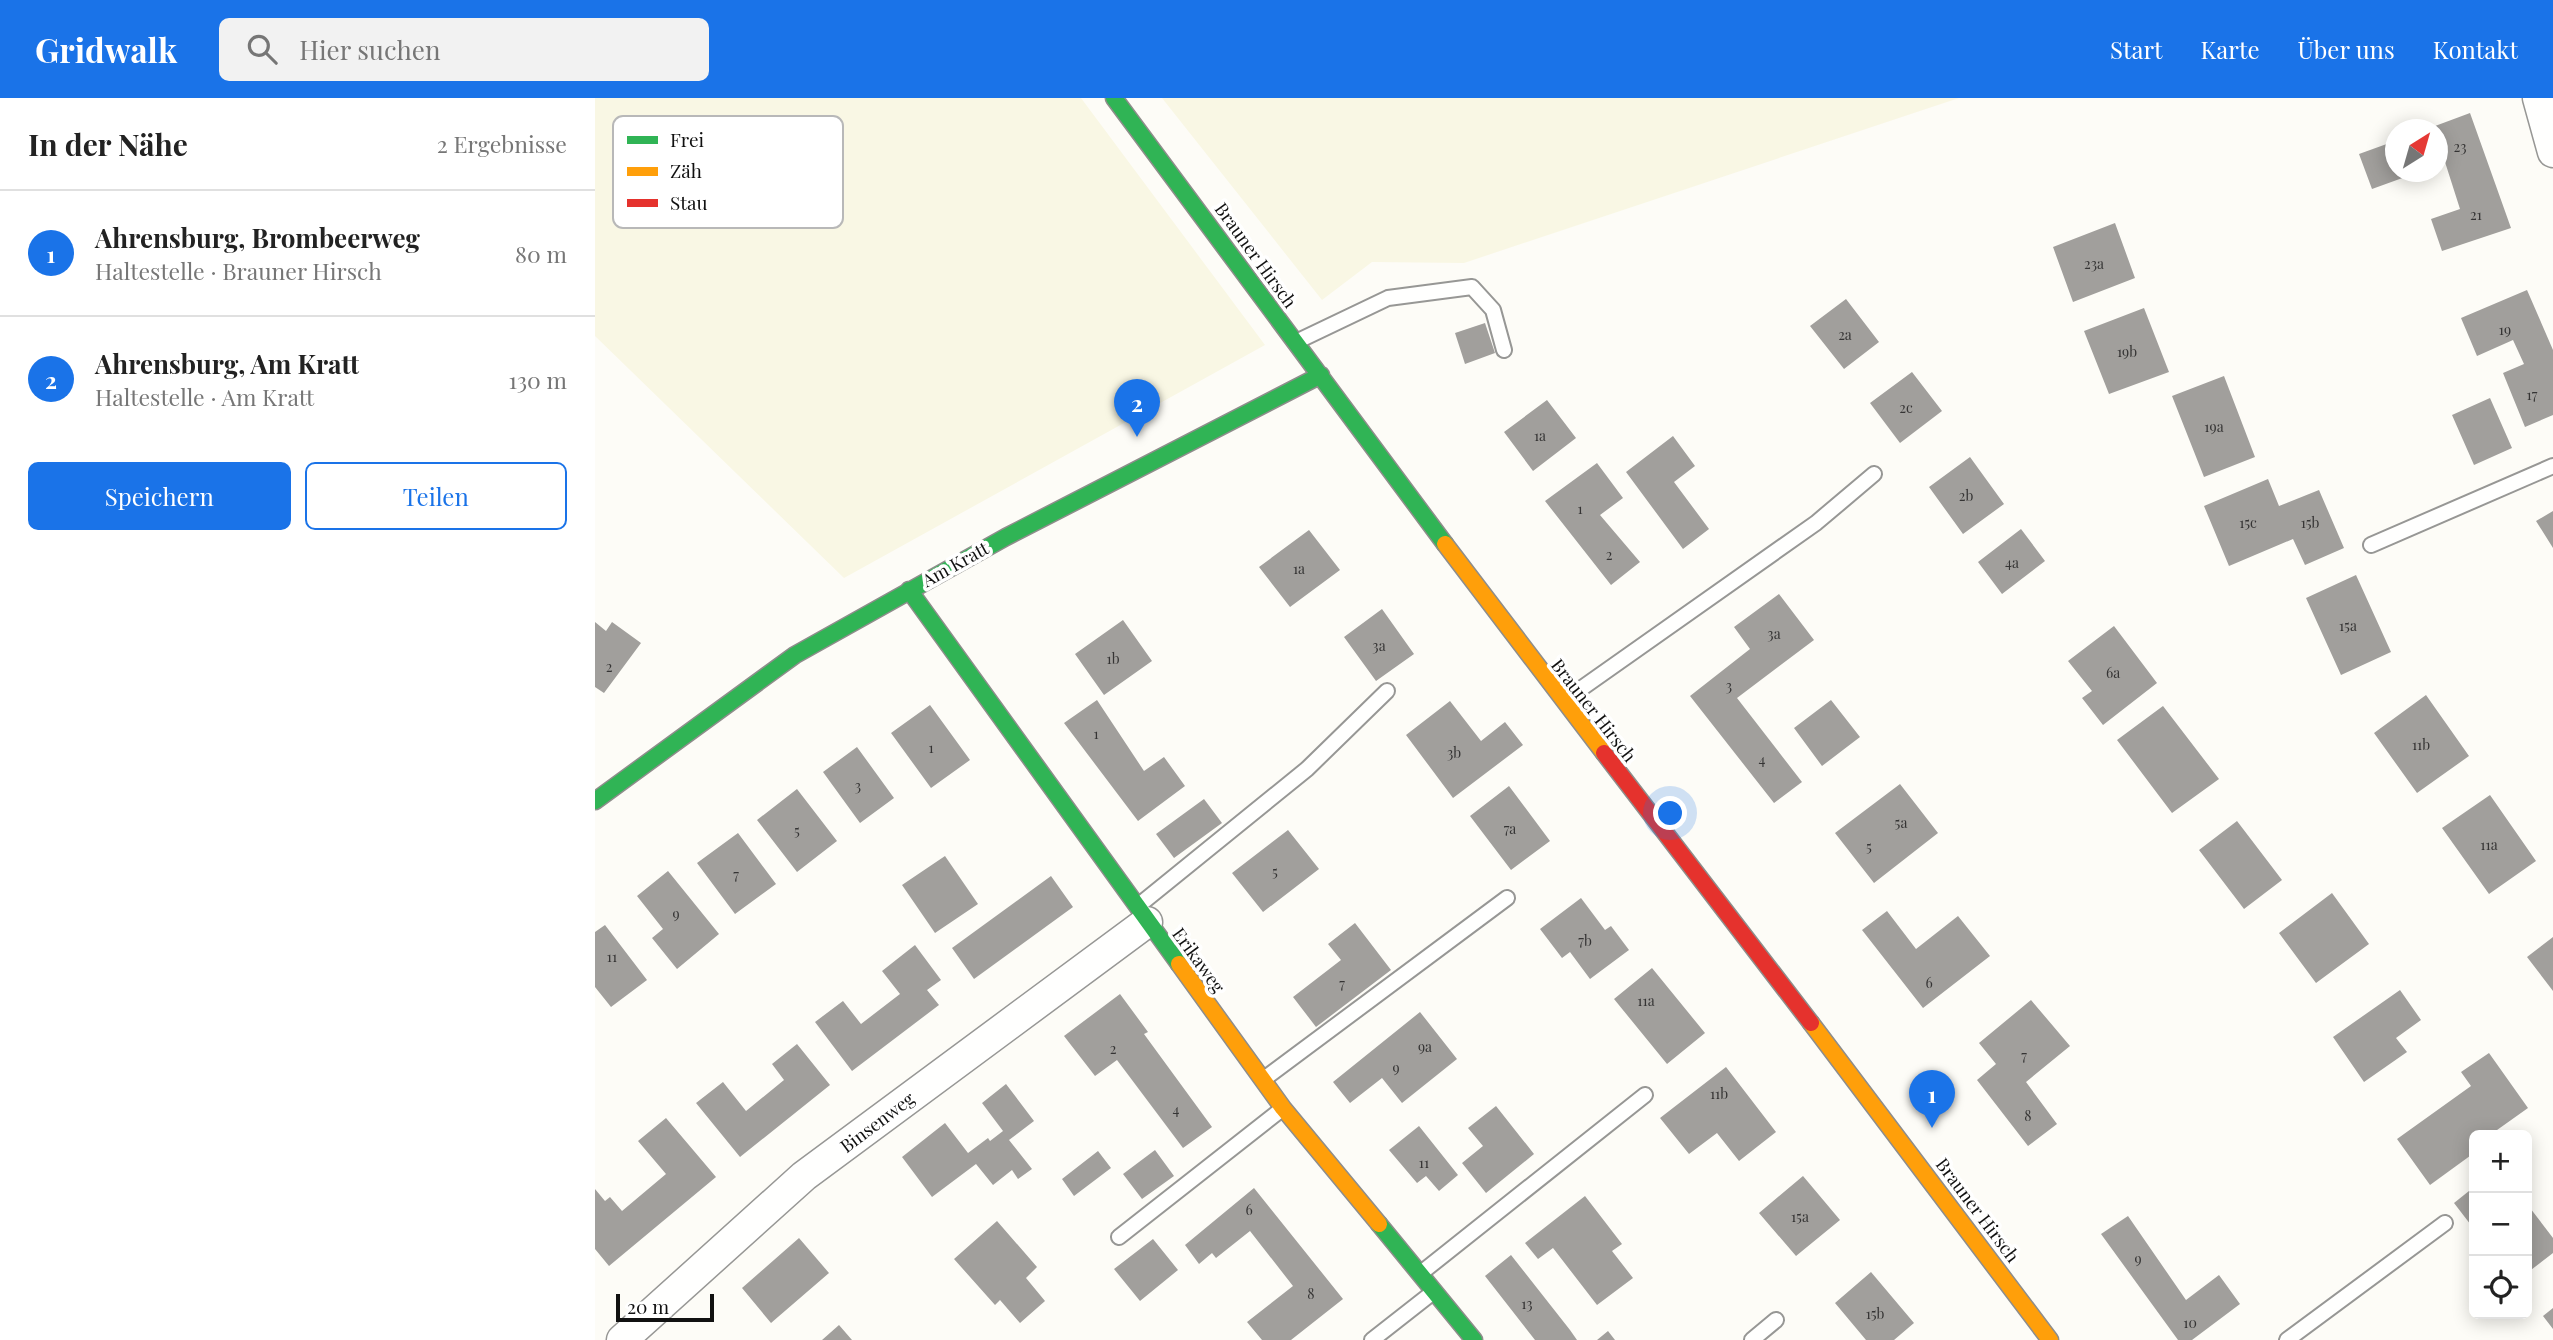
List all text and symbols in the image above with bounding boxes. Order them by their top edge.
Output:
search box [219,18,709,81]
text: Gridwalk [35,27,177,71]
icon: search [243,30,281,68]
text: Hier suchen [299,32,441,67]
text: Start [2110,33,2163,65]
text: Karte [2201,33,2260,65]
text: Über uns [2298,33,2395,65]
text: Kontakt [2433,33,2518,65]
legend [613,116,843,228]
north arrow [2385,119,2448,182]
text: In der Nähe [28,124,188,164]
text: Frei [670,126,705,152]
text: 2 Ergebnisse [437,128,567,159]
house number: 23 [2453,137,2467,156]
text: Zäh [670,157,702,183]
text: Stau [670,189,708,215]
street label: Brauner Hirsch [1210,197,1303,313]
house number: 21 [2470,205,2482,224]
text: Ahrensburg, Brombeerweg [95,220,420,255]
text: 1 [47,238,55,269]
text: 80 m [515,238,567,269]
house number: 23a [2084,254,2104,273]
text: Haltestelle · Brauner Hirsch [95,255,382,286]
house number: 19 [2499,320,2511,339]
house number: 2a [1838,325,1852,344]
house number: 19b [2117,342,2137,361]
text: Ahrensburg, Am Kratt [95,346,359,381]
text: 2 [45,364,57,395]
text: 130 m [509,364,567,395]
pin: 2 [1114,379,1160,437]
text: Haltestelle · Am Kratt [95,381,314,412]
house number: 17 [2527,385,2538,404]
house number: 2c [1899,398,1913,417]
house number: 19a [2204,417,2224,436]
house number: 1a [1534,426,1546,445]
button: Speichern [28,462,291,530]
button: Teilen [305,462,567,530]
house number: 2b [1959,486,1973,505]
house number: 1 [1577,499,1583,518]
house number: 15c [2239,513,2257,532]
house number: 15b [2301,513,2319,532]
street label: Am Kratt [917,536,993,593]
house number: 2 [1606,545,1613,564]
house number: 4a [2005,553,2019,572]
house number: 1a [1293,559,1305,578]
house number: 15a [2339,616,2357,635]
house number: 3a [1767,624,1781,643]
house number: 3a [1372,636,1386,655]
house number: 1b [1106,649,1120,668]
street label: Brauner Hirsch [1546,653,1642,767]
house number: 2 [606,657,613,676]
house number: 6a [2106,663,2120,682]
house number: 3 [1726,676,1732,695]
house number: 1 [1093,724,1099,743]
house number: 11b [2412,735,2430,754]
house number: 1 [928,738,934,757]
house number: 3b [1447,743,1461,762]
house number: 4 [1759,750,1766,769]
house number: 3 [855,776,861,795]
your location [1653,796,1687,830]
house number: 5a [1895,813,1907,832]
house number: 7a [1504,819,1516,838]
house number: 5 [794,821,800,840]
house number: 11a [2480,835,2498,854]
house number: 5 [1866,837,1872,856]
house number: 5 [1272,862,1278,881]
house number: 7 [733,865,739,884]
house number: 9 [672,904,680,923]
street label: Erikaweg [1167,923,1231,998]
house number: 7b [1578,931,1592,950]
house number: 11 [607,947,617,966]
house number: 6 [1925,973,1933,992]
house number: 7 [1339,974,1345,993]
house number: 11a [1637,991,1655,1010]
house number: 9a [1418,1037,1432,1056]
house number: 2 [1110,1039,1117,1058]
house number: 7 [2021,1046,2027,1065]
house number: 9 [1392,1058,1400,1077]
pin: 1 [1909,1070,1955,1128]
house number: 11b [1710,1084,1728,1103]
street label: Binsenweg [835,1086,919,1158]
house number: 4 [1173,1100,1180,1119]
house number: 8 [2024,1106,2032,1125]
map controls [2469,1130,2532,1319]
button: + [2469,1130,2532,1193]
house number: 11 [1419,1153,1429,1172]
street label: Brauner Hirsch [1931,1153,2025,1267]
button: − [2469,1193,2532,1256]
house number: 6 [1245,1200,1253,1219]
house number: 15a [1791,1207,1809,1226]
house number: 9 [2134,1249,2142,1268]
button: locate [2469,1256,2532,1319]
house number: 8 [1307,1284,1315,1303]
scale bar [616,1291,714,1323]
text: 20 m [627,1293,669,1319]
house number: 13 [1521,1294,1533,1313]
house number: 15b [1866,1304,1884,1323]
house number: 10 [2183,1313,2197,1332]

